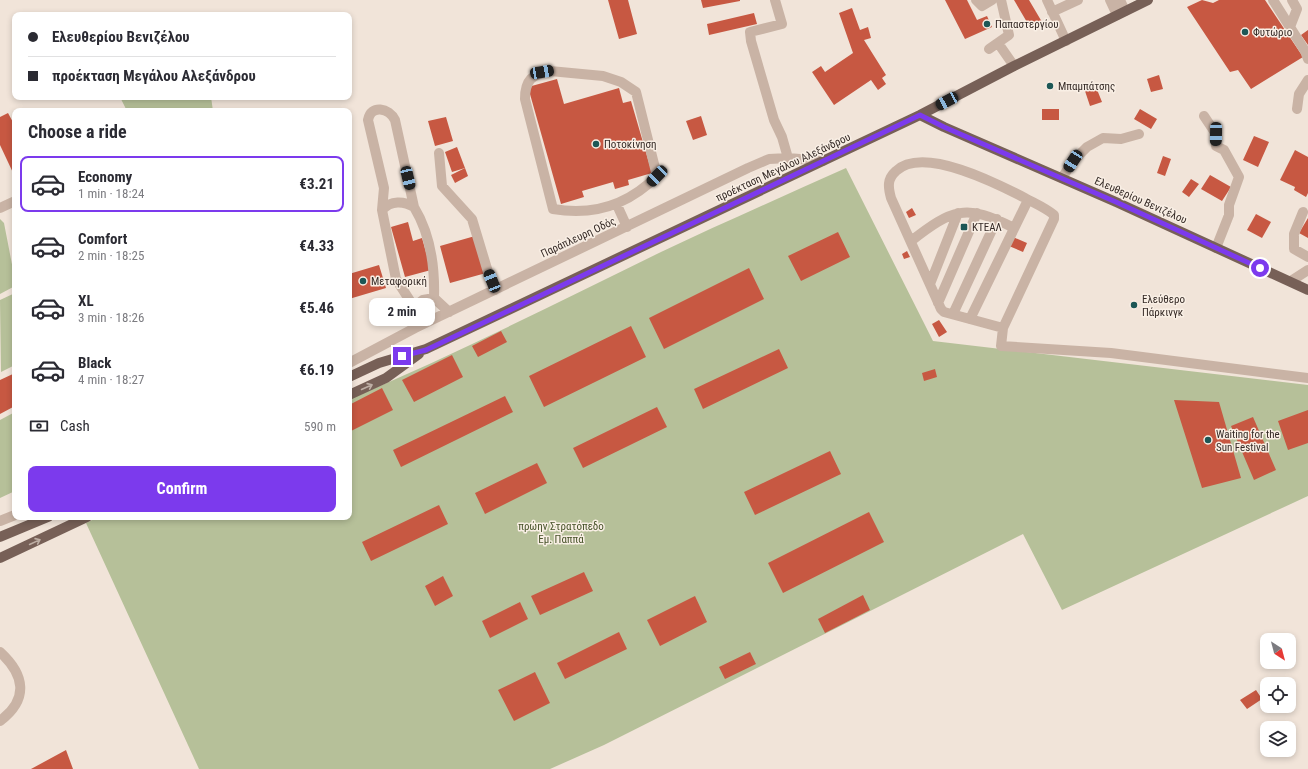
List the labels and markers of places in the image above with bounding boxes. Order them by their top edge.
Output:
place label: Παπαστεργίου [995,18,1059,31]
marker: Παπαστεργίου [982,19,992,29]
place label: Φυτώριο [1253,26,1293,39]
marker: Φυτώριο [1240,27,1250,37]
place label: Μπαμπάτσης [1058,80,1115,93]
marker: Μπαμπάτσης [1045,81,1055,91]
place label: Ποτοκίνηση [604,138,657,151]
marker: Ποτοκίνηση [591,139,601,149]
place label: ΚΤΕΑΛ [972,221,1002,234]
marker: ΚΤΕΑΛ [959,222,969,232]
place label: Μεταφορική [371,275,427,288]
marker: Μεταφορική [358,276,368,286]
place label: Ελεύθερο Πάρκινγκ [1142,293,1185,319]
marker: Ελεύθερο Πάρκινγκ [1129,300,1139,310]
place label: Waiting for the Sun Festival [1216,428,1280,454]
marker: Waiting for the Sun Festival [1203,435,1213,445]

